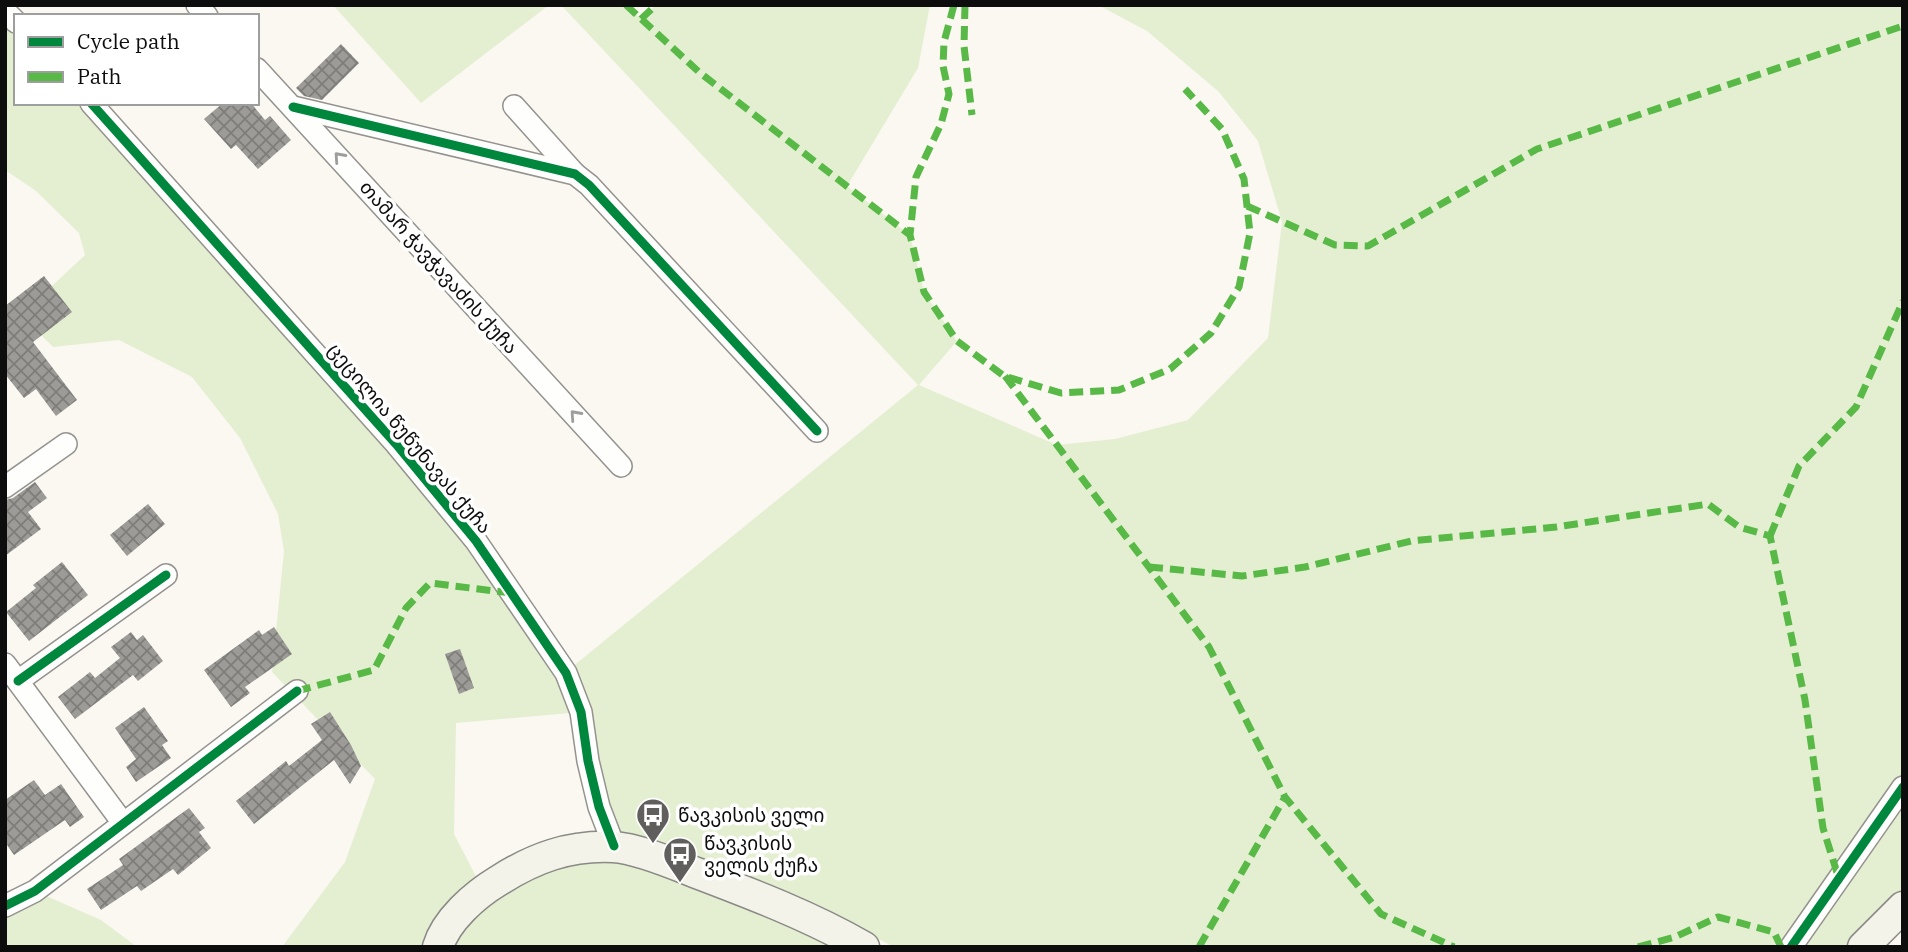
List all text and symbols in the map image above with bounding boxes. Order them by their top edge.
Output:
legend [14,14,259,105]
text: Cycle path [77,27,180,55]
text: Path [77,62,122,90]
one-way arrow [334,152,347,165]
street label: თამარ ჭავჭავაძის ქუჩა [355,175,523,359]
street label: ცეცილია წუწუნავას ქუჩა [322,338,497,539]
one-way arrow [570,411,583,424]
bus stop icon: წავკისის ველი [634,796,672,845]
place label: წავკისის ველი [678,803,824,828]
place label: წავკისის ველის ქუჩა [704,831,818,878]
bus stop icon: წავკისის ველის ქუჩა [661,835,699,884]

